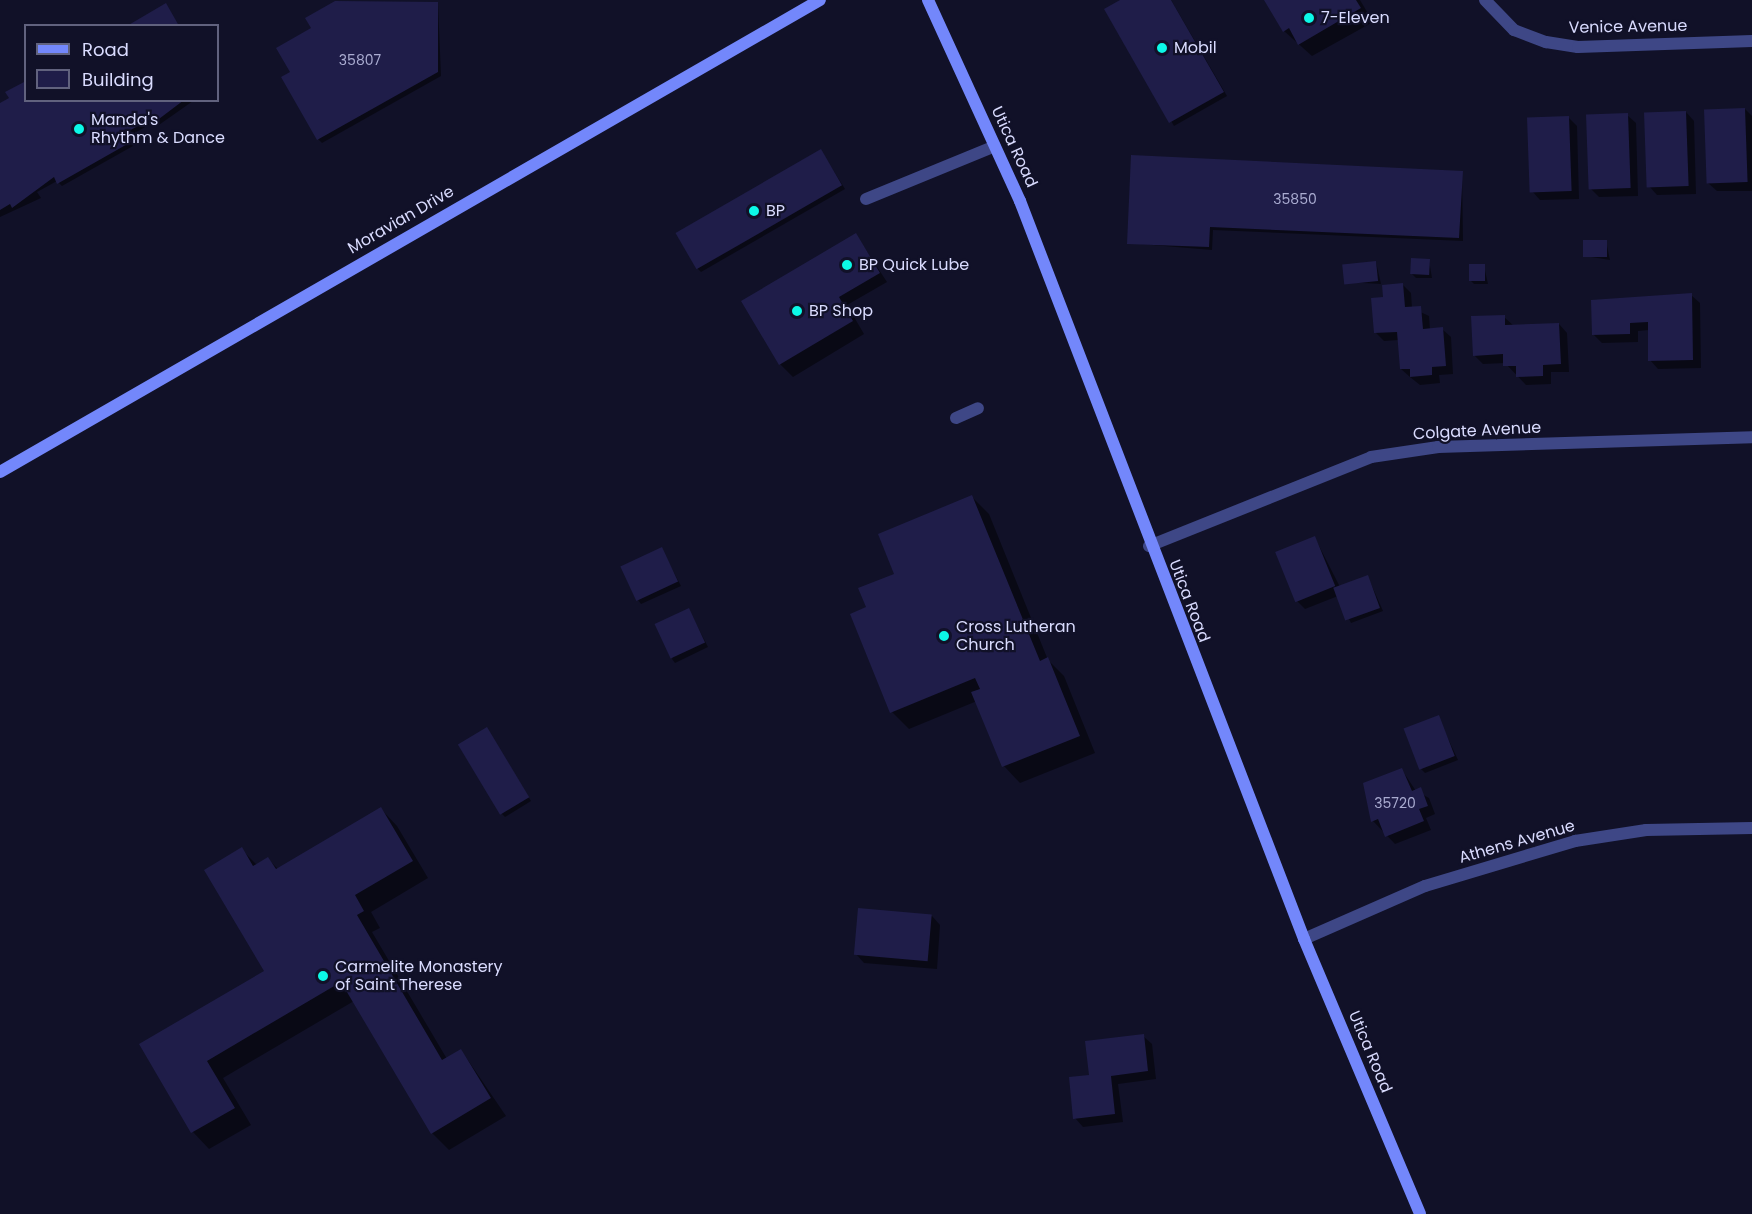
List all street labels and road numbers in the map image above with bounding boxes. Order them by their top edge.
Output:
street label: Venice Avenue [1568,16,1688,38]
street label: Utica Road [987,104,1041,190]
street label: Moravian Drive [345,182,457,258]
street label: Colgate Avenue [1412,418,1542,444]
street label: Utica Road [1164,557,1214,645]
street label: Athens Avenue [1457,816,1577,868]
street label: Utica Road [1344,1008,1396,1096]

